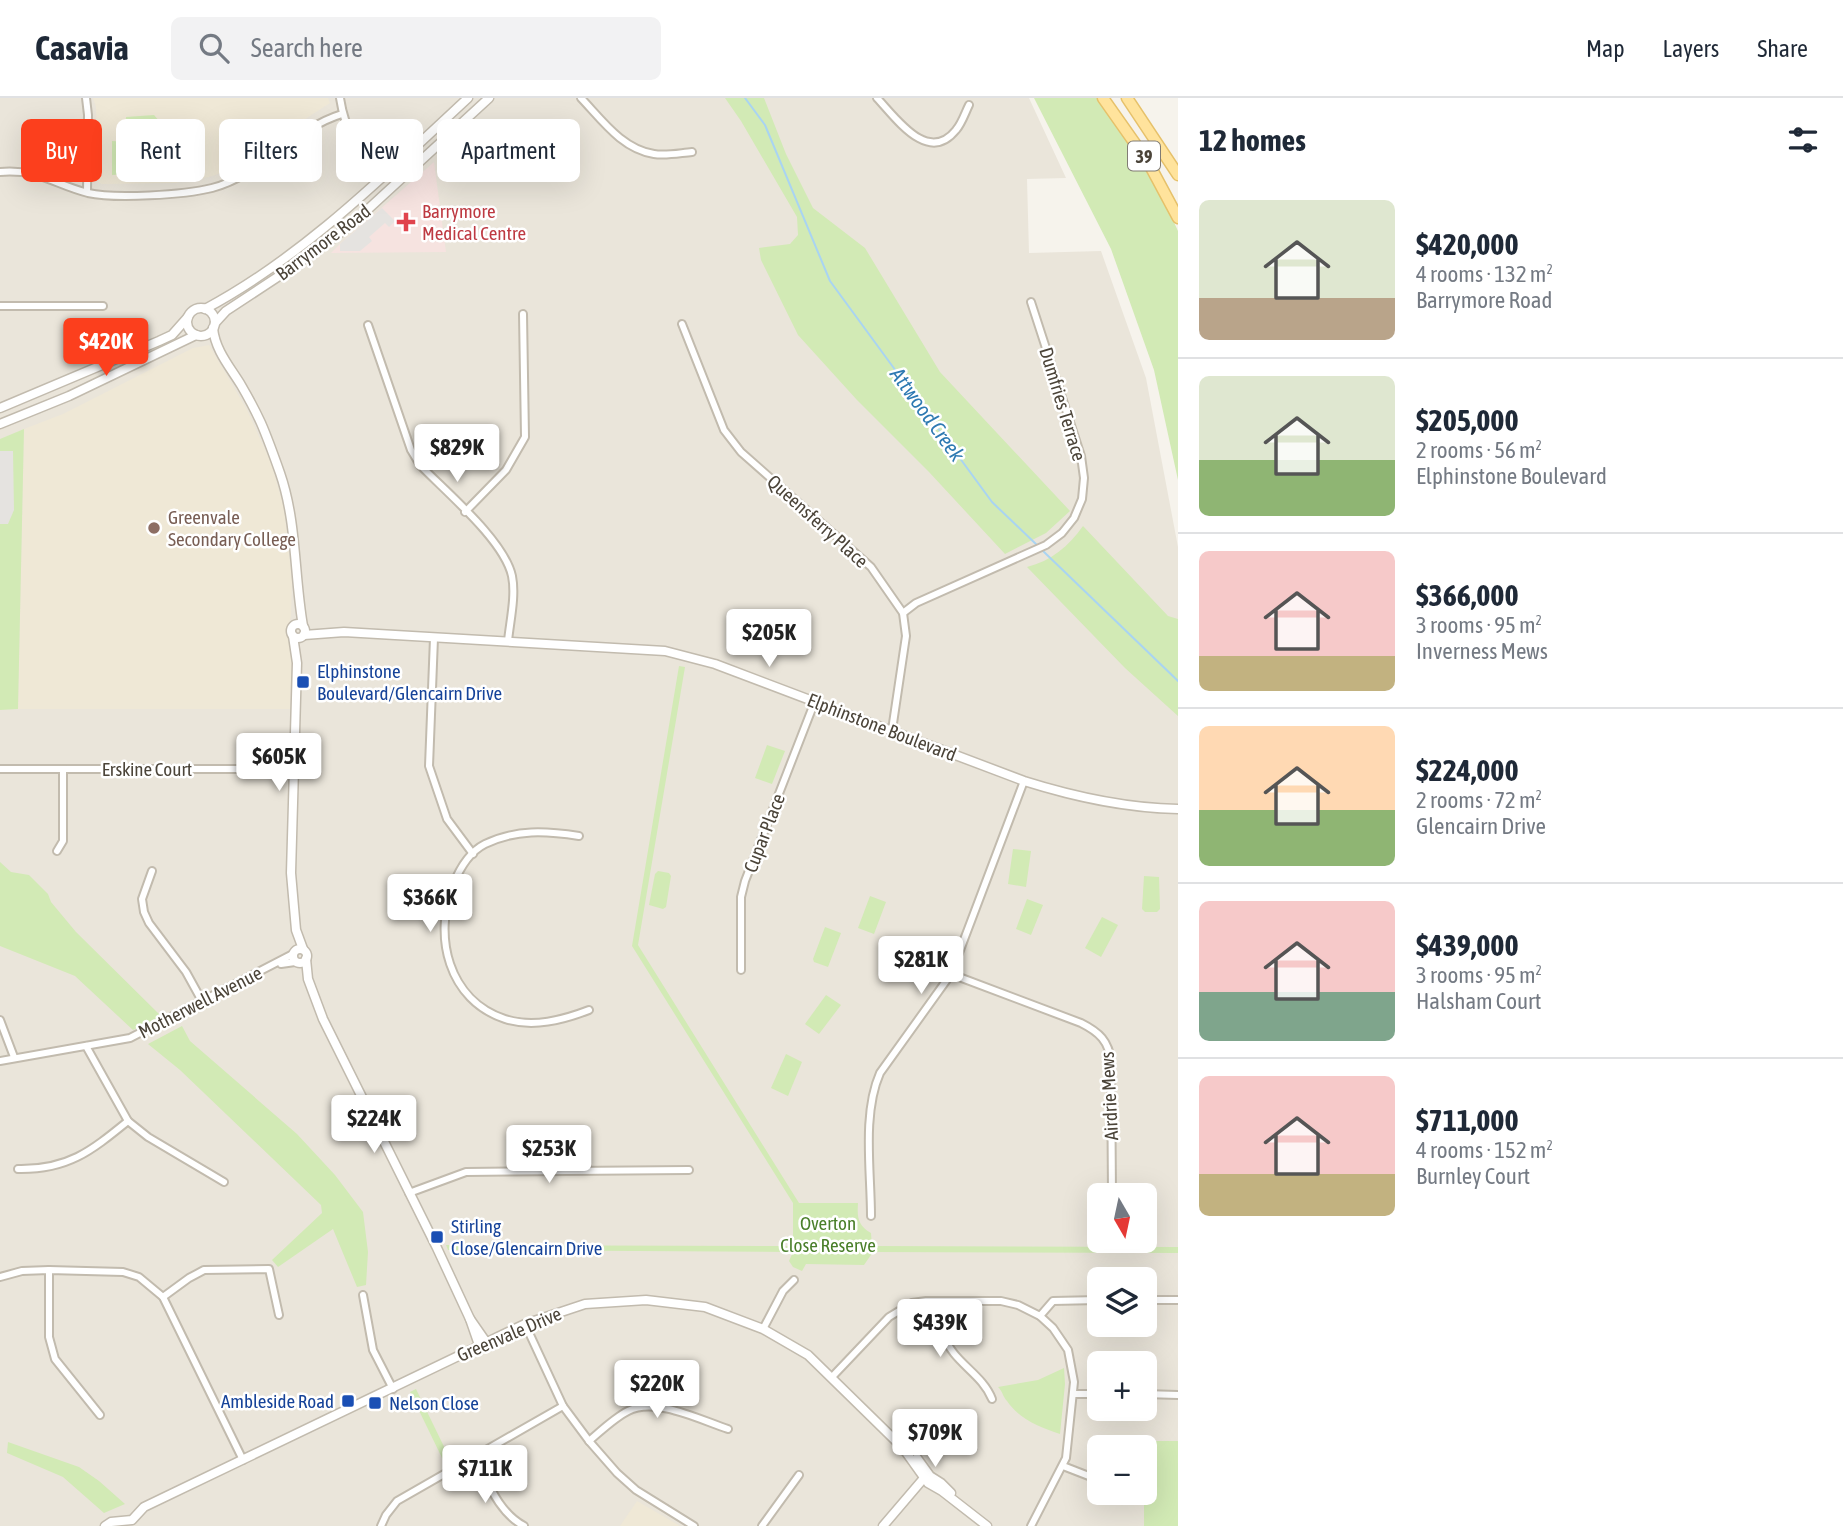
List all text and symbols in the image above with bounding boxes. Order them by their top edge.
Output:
search box [171,17,661,80]
text: Casavia [35,29,129,67]
icon: search [195,29,233,67]
text: Search here [251,33,363,63]
text: Map [1586,35,1625,62]
text: Layers [1663,35,1719,62]
text: Share [1757,35,1808,62]
chip: Buy [21,119,102,182]
chip: Rent [116,119,205,182]
chip: Filters [219,119,322,182]
chip: New [336,119,423,182]
chip: Apartment [437,119,580,182]
icon: filters [1784,121,1822,159]
text: 12 homes [1199,123,1306,157]
road number: 39 [1128,142,1160,170]
street label: Barrymore Road [271,199,375,285]
place label: Barrymore Medical Centre [422,200,526,244]
marker: Barrymore Medical Centre [396,212,416,232]
text: $420,000 [1416,227,1519,261]
icon: home [1255,228,1339,312]
text: 4 rooms · 132 m² [1416,261,1553,287]
text: Barrymore Road [1416,287,1552,313]
pin: $420K [57,318,155,378]
text: $420K [79,328,133,354]
street label: Dumfries Terrace [1035,344,1091,464]
water label: Attwood Creek [885,362,971,466]
text: $205,000 [1416,403,1519,437]
icon: home [1255,404,1339,488]
pin: $829K [408,424,506,484]
text: $829K [430,434,484,460]
text: 2 rooms · 56 m² [1416,437,1542,463]
text: Elphinstone Boulevard [1416,463,1607,489]
street label: Queensferry Place [763,470,873,572]
place label: Greenvale Secondary College [168,506,296,550]
marker: Greenvale Secondary College [146,520,162,536]
text: $366,000 [1416,578,1519,612]
icon: home [1255,579,1339,663]
pin: $205K [720,610,818,669]
text: 3 rooms · 95 m² [1416,612,1542,638]
text: $205K [742,619,796,645]
text: Inverness Mews [1416,638,1548,664]
place label: Elphinstone Boulevard/Glencairn Drive [317,660,502,704]
marker: Elphinstone Boulevard/Glencairn Drive [295,674,311,690]
street label: Elphinstone Boulevard [804,688,960,766]
pin: $605K [230,734,328,793]
text: $605K [252,743,306,769]
text: $224,000 [1416,753,1519,787]
icon: home [1255,754,1339,838]
street label: Erskine Court [102,758,192,780]
text: 2 rooms · 72 m² [1416,787,1542,813]
street label: Cupar Place [739,790,789,876]
text: Glencairn Drive [1416,813,1546,839]
pin: $366K [381,874,479,934]
text: $366K [403,884,457,910]
text: $439,000 [1416,928,1519,962]
icon: home [1255,929,1339,1013]
pin: $281K [872,936,970,996]
text: $281K [894,946,948,972]
street label: Motherwell Avenue [135,961,265,1043]
text: 3 rooms · 95 m² [1416,962,1542,988]
text: Halsham Court [1416,988,1541,1014]
street label: Airdrie Mews [1096,1051,1122,1141]
pin: $224K [325,1096,423,1155]
text: $711,000 [1416,1103,1519,1137]
icon: home [1255,1104,1339,1188]
text: $224K [347,1105,401,1131]
pin: $253K [500,1126,598,1185]
text: $253K [522,1135,576,1161]
text: 4 rooms · 152 m² [1416,1137,1553,1163]
text: Burnley Court [1416,1163,1530,1189]
north arrow [1087,1183,1157,1253]
map controls [1087,1183,1157,1505]
park label: Overton Close Reserve [780,1212,876,1256]
place label: Stirling Close/Glencairn Drive [451,1215,602,1259]
marker: Stirling Close/Glencairn Drive [429,1229,445,1245]
button: layers [1087,1267,1157,1337]
pin: $439K [891,1300,989,1359]
street label: Greenvale Drive [453,1302,565,1366]
text: $439K [913,1309,967,1335]
button: + [1087,1351,1157,1421]
pin: $220K [608,1360,706,1420]
text: $220K [630,1370,684,1396]
place label: Ambleside Road [221,1390,334,1412]
place label: Nelson Close [389,1392,479,1414]
marker: Ambleside Road [340,1393,356,1409]
marker: Nelson Close [367,1395,383,1411]
pin: $709K [886,1410,984,1469]
text: $709K [908,1419,962,1445]
button: − [1087,1435,1157,1505]
pin: $711K [436,1446,534,1505]
text: $711K [458,1455,512,1481]

